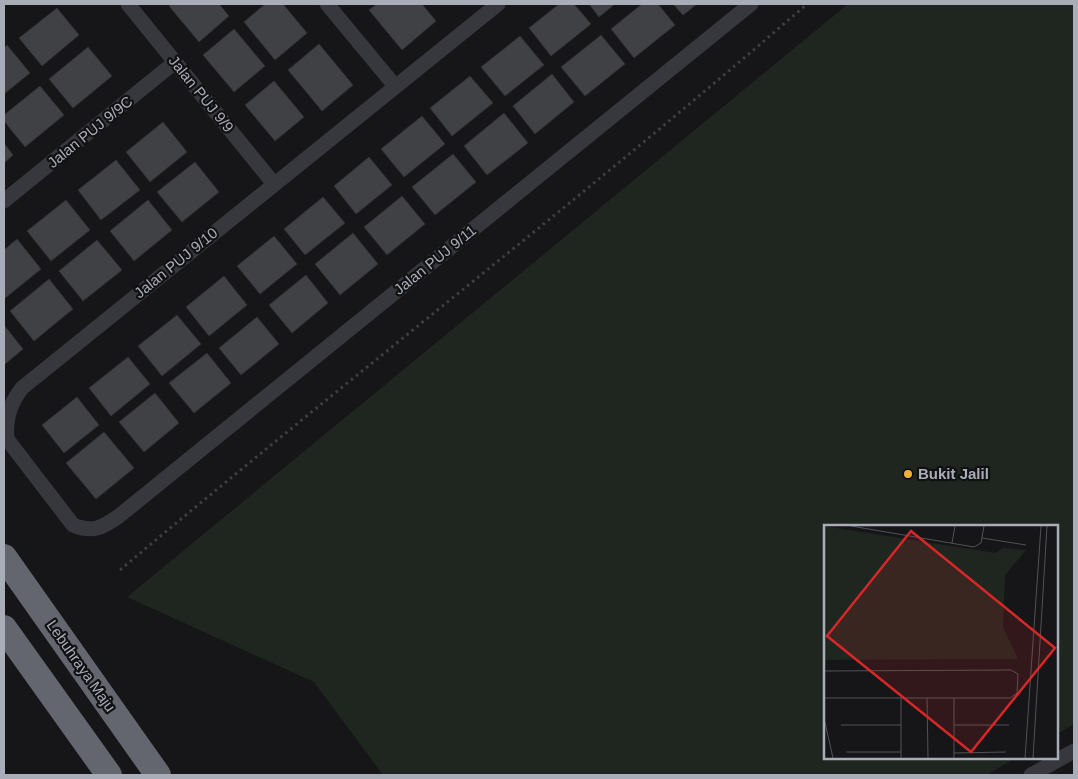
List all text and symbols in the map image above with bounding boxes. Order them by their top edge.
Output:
street label: Jalan PUJ 9/9 [165,52,237,135]
street label: Jalan PUJ 9/9C [44,92,136,171]
street label: Jalan PUJ 9/11 [390,221,479,298]
street label: Jalan PUJ 9/10 [131,224,221,301]
place label: Bukit Jalil [918,465,989,482]
marker: Bukit Jalil [902,468,914,480]
inset map [824,525,1058,759]
street label: Lebuhraya Maju [44,617,119,715]

